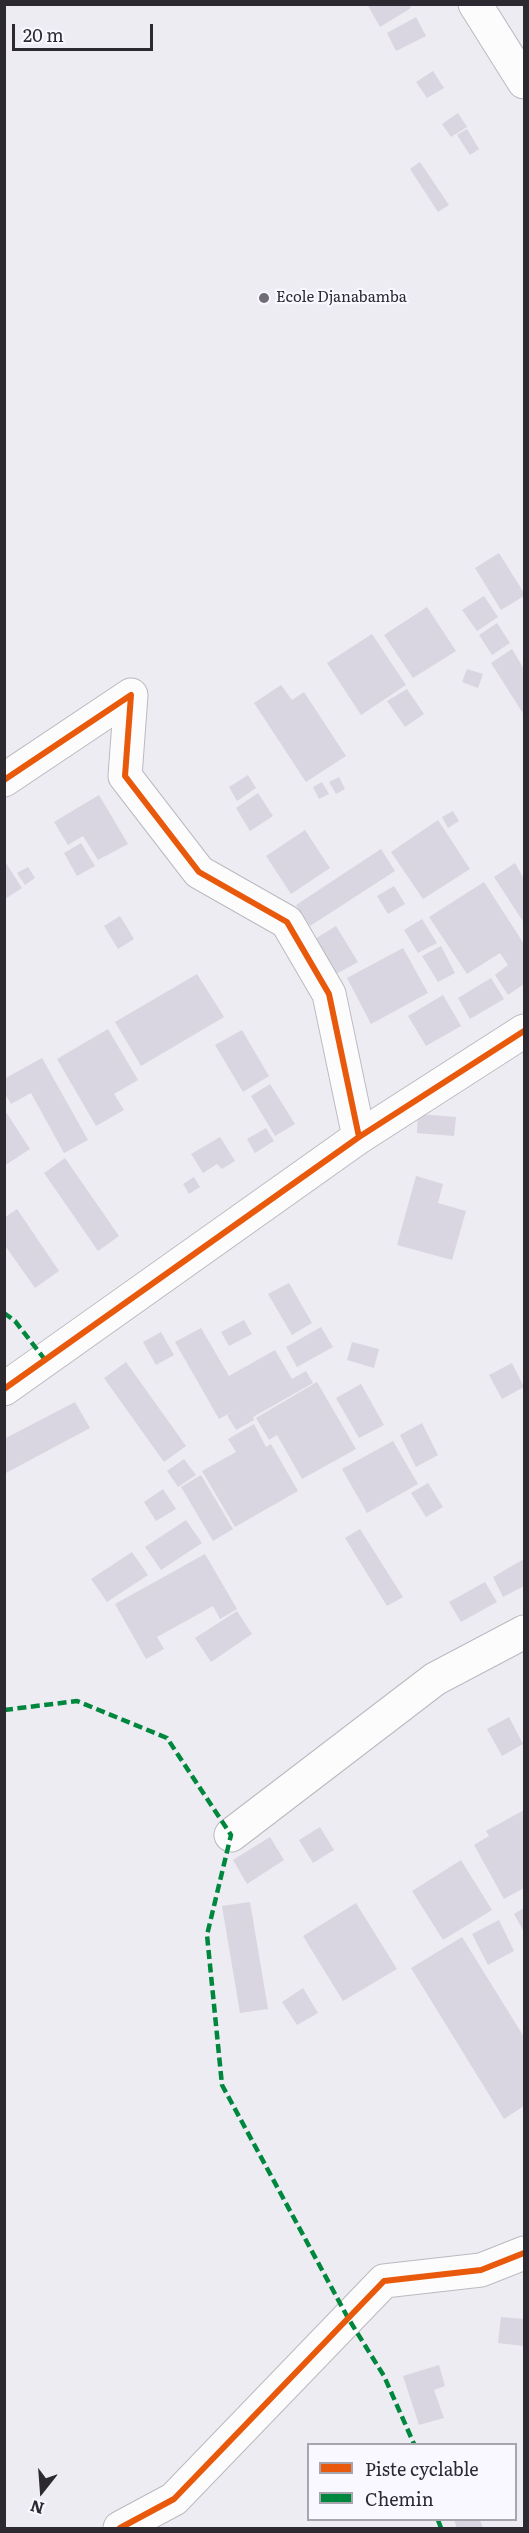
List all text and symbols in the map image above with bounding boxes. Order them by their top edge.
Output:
scale bar [15,12,156,50]
text: 20 m [23,21,64,48]
place label: Ecole Djanabamba [276,289,407,307]
marker: Ecole Djanabamba [257,291,271,305]
legend [307,2443,517,2521]
text: Piste cyclable [365,2455,479,2482]
north arrow [12,2461,72,2521]
text: Chemin [365,2485,434,2512]
text: N [27,2495,47,2522]

